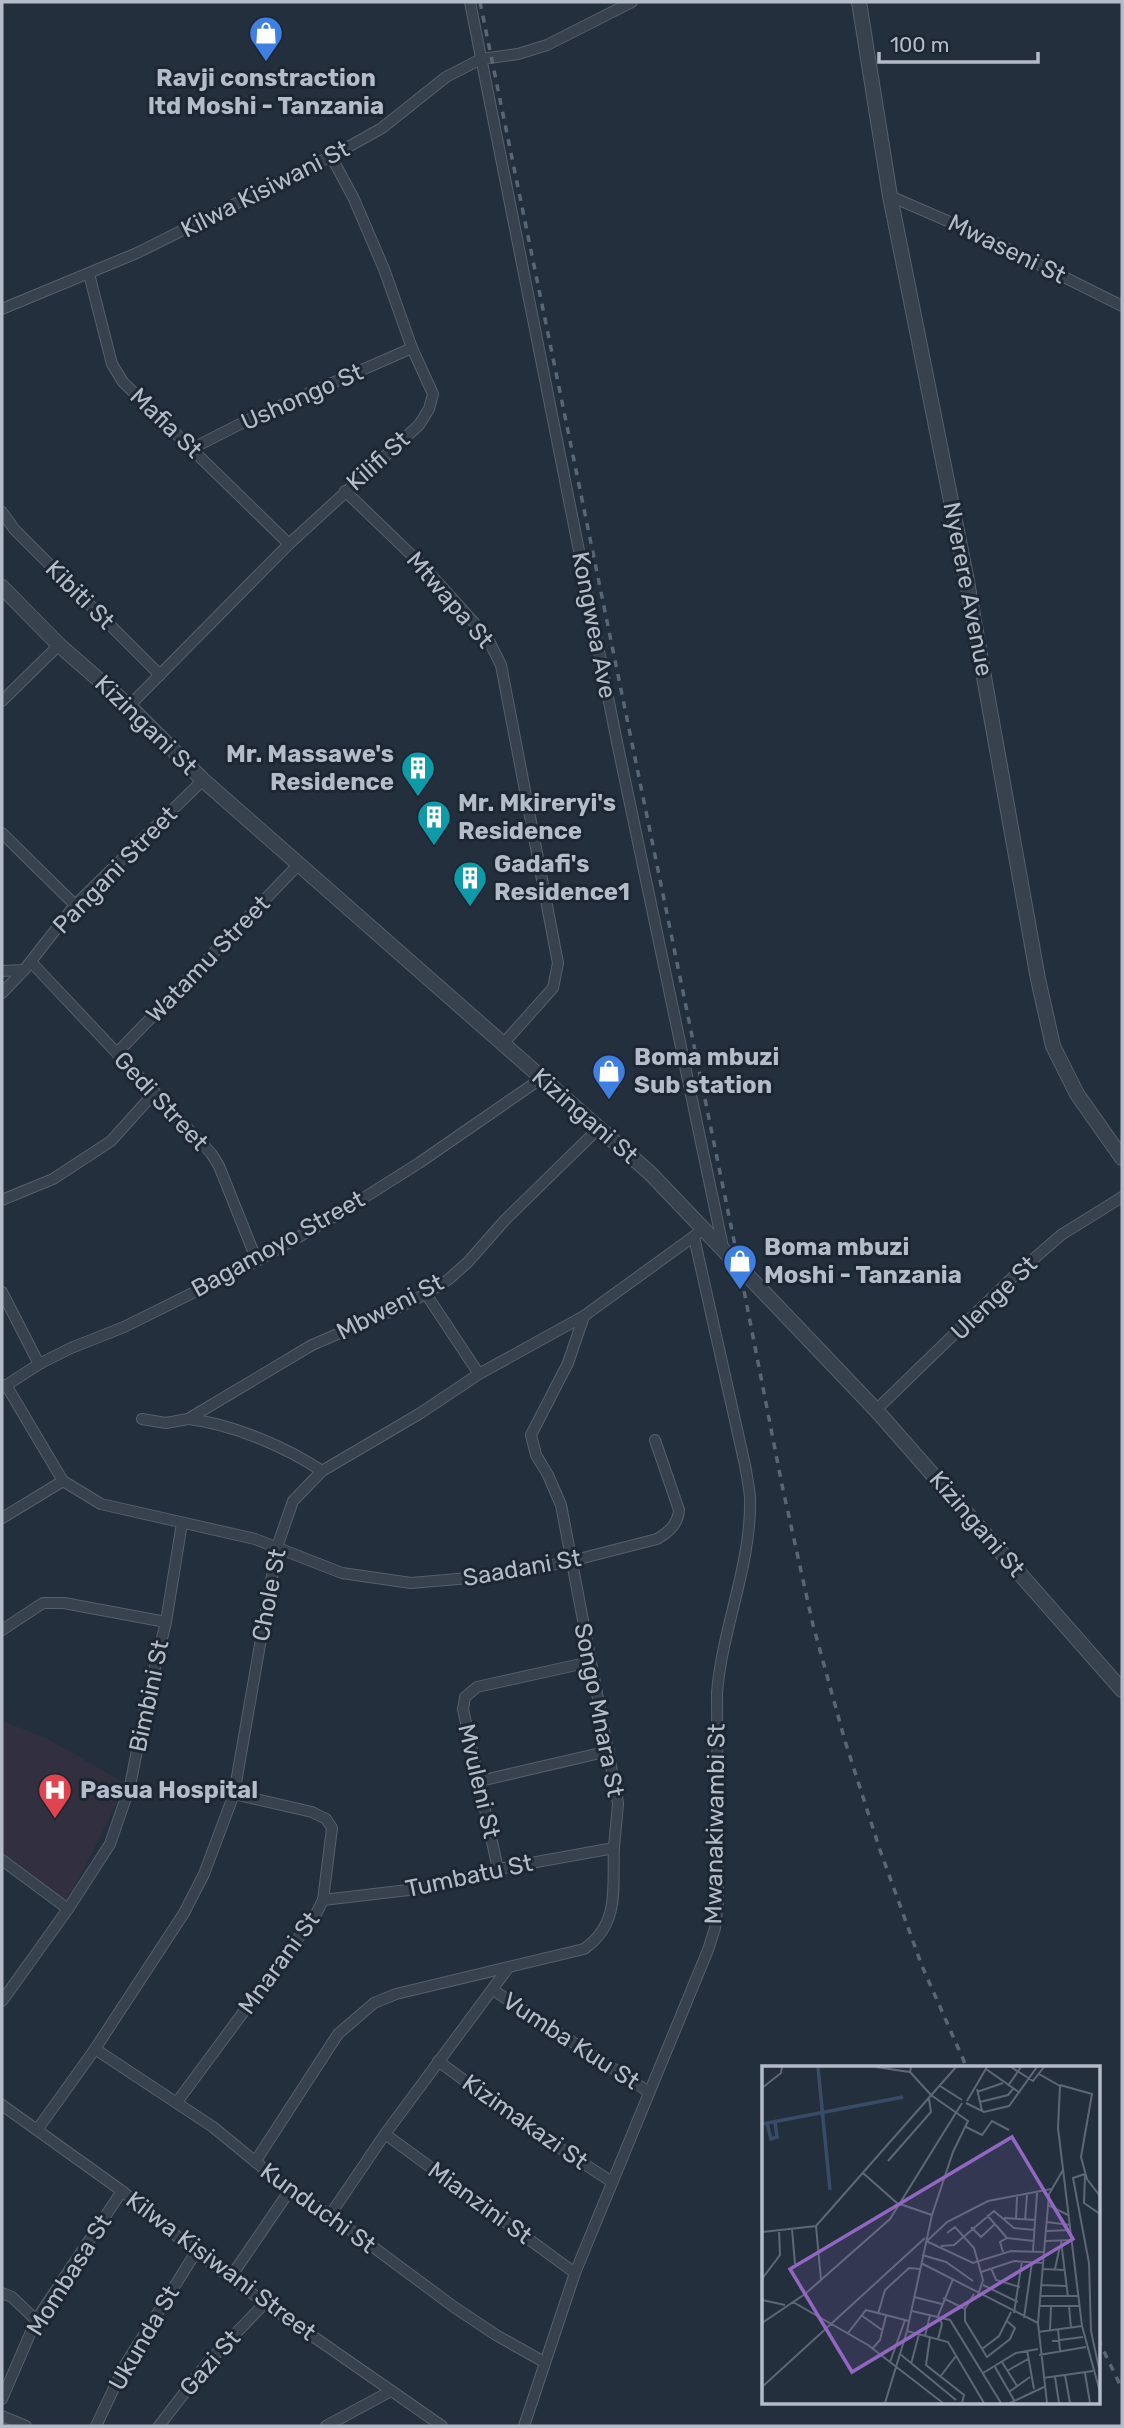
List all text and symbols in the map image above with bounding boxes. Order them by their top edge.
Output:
shop icon: Ravji constraction ltd Moshi - Tanzania [247,14,285,63]
scale bar [879,21,1038,65]
text: 100 m [890,32,949,57]
place label: Ravji constraction ltd Moshi - Tanzania [148,64,384,120]
street label: Kilwa Kisiwani St [176,135,354,243]
street label: Mwaseni St [944,208,1070,290]
street label: Ushongo St [237,358,367,436]
street label: Mafia St [124,382,208,464]
street label: Kilifi St [341,425,415,497]
street label: Nyerere Avenue [937,500,999,678]
street label: Mtwapa St [401,546,499,654]
street label: Kongwea Ave [566,549,622,701]
street label: Kibiti St [40,555,120,635]
street label: Kizingani St [89,669,203,781]
place label: Mr. Massawe's Residence [226,740,394,796]
building icon: Mr. Massawe's Residence [399,749,437,798]
place label: Mr. Mkireryi's Residence [458,789,616,845]
building icon: Mr. Mkireryi's Residence [415,798,453,847]
street label: Pangani Street [47,801,183,939]
place label: Gadafi's Residence1 [494,850,630,906]
building icon: Gadafi's Residence1 [451,859,489,908]
street label: Watamu Street [140,890,276,1028]
place label: Boma mbuzi Sub station [634,1043,779,1099]
street label: Gedi Street [108,1046,214,1156]
shop icon: Boma mbuzi Sub station [590,1052,628,1101]
street label: Kizingani St [526,1062,644,1170]
street label: Bagamoyo Street [187,1185,369,1303]
place label: Boma mbuzi Moshi - Tanzania [764,1233,962,1289]
shop icon: Boma mbuzi Moshi - Tanzania [721,1242,759,1291]
street label: Ulenge St [945,1250,1043,1346]
street label: Mbweni St [332,1268,448,1346]
street label: Kizingani St [923,1465,1031,1583]
street label: Saadani St [461,1544,583,1592]
street label: Chole St [246,1546,292,1644]
street label: Songo Mnara St [568,1621,630,1799]
street label: Bimbini St [123,1637,175,1755]
street label: Mvuleni St [452,1721,506,1841]
street label: Mwanakiwambi St [699,1723,731,1925]
hospital icon: Pasua Hospital [36,1771,74,1820]
place label: Pasua Hospital [80,1776,258,1804]
street label: Tumbatu St [403,1849,535,1903]
street label: Mnarani St [233,1906,325,2020]
street label: Vumba Kuu St [498,1986,644,2096]
inset map [762,2066,1100,2404]
street label: Kizimakazi St [457,2069,593,2175]
street label: Mianzini St [423,2156,537,2250]
street label: Kunduchi St [255,2157,381,2259]
street label: Kilwa Kisiwani Street [121,2186,321,2346]
street label: Mombasa St [21,2209,117,2341]
street label: Ukunda St [103,2281,185,2395]
street label: Gazi St [174,2324,246,2402]

